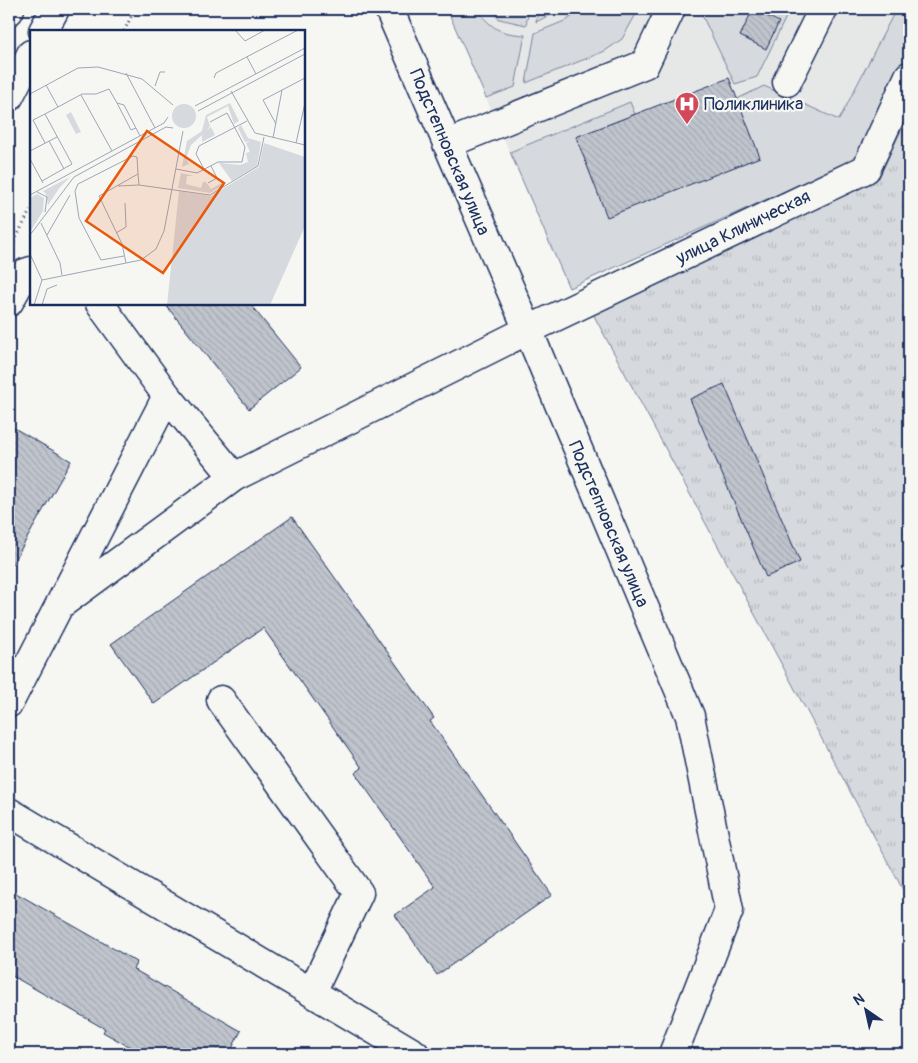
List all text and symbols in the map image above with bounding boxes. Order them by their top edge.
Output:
inset map [30,30,305,305]
street label: Подстепновская улица [404,65,495,239]
hospital icon: Поликлиника [674,91,700,125]
place label: Поликлиника [704,93,803,116]
street label: улица Клиническая [671,185,814,270]
street label: Подстепновская улица [563,437,654,611]
north arrow [840,986,890,1036]
text: N [850,990,868,1009]

